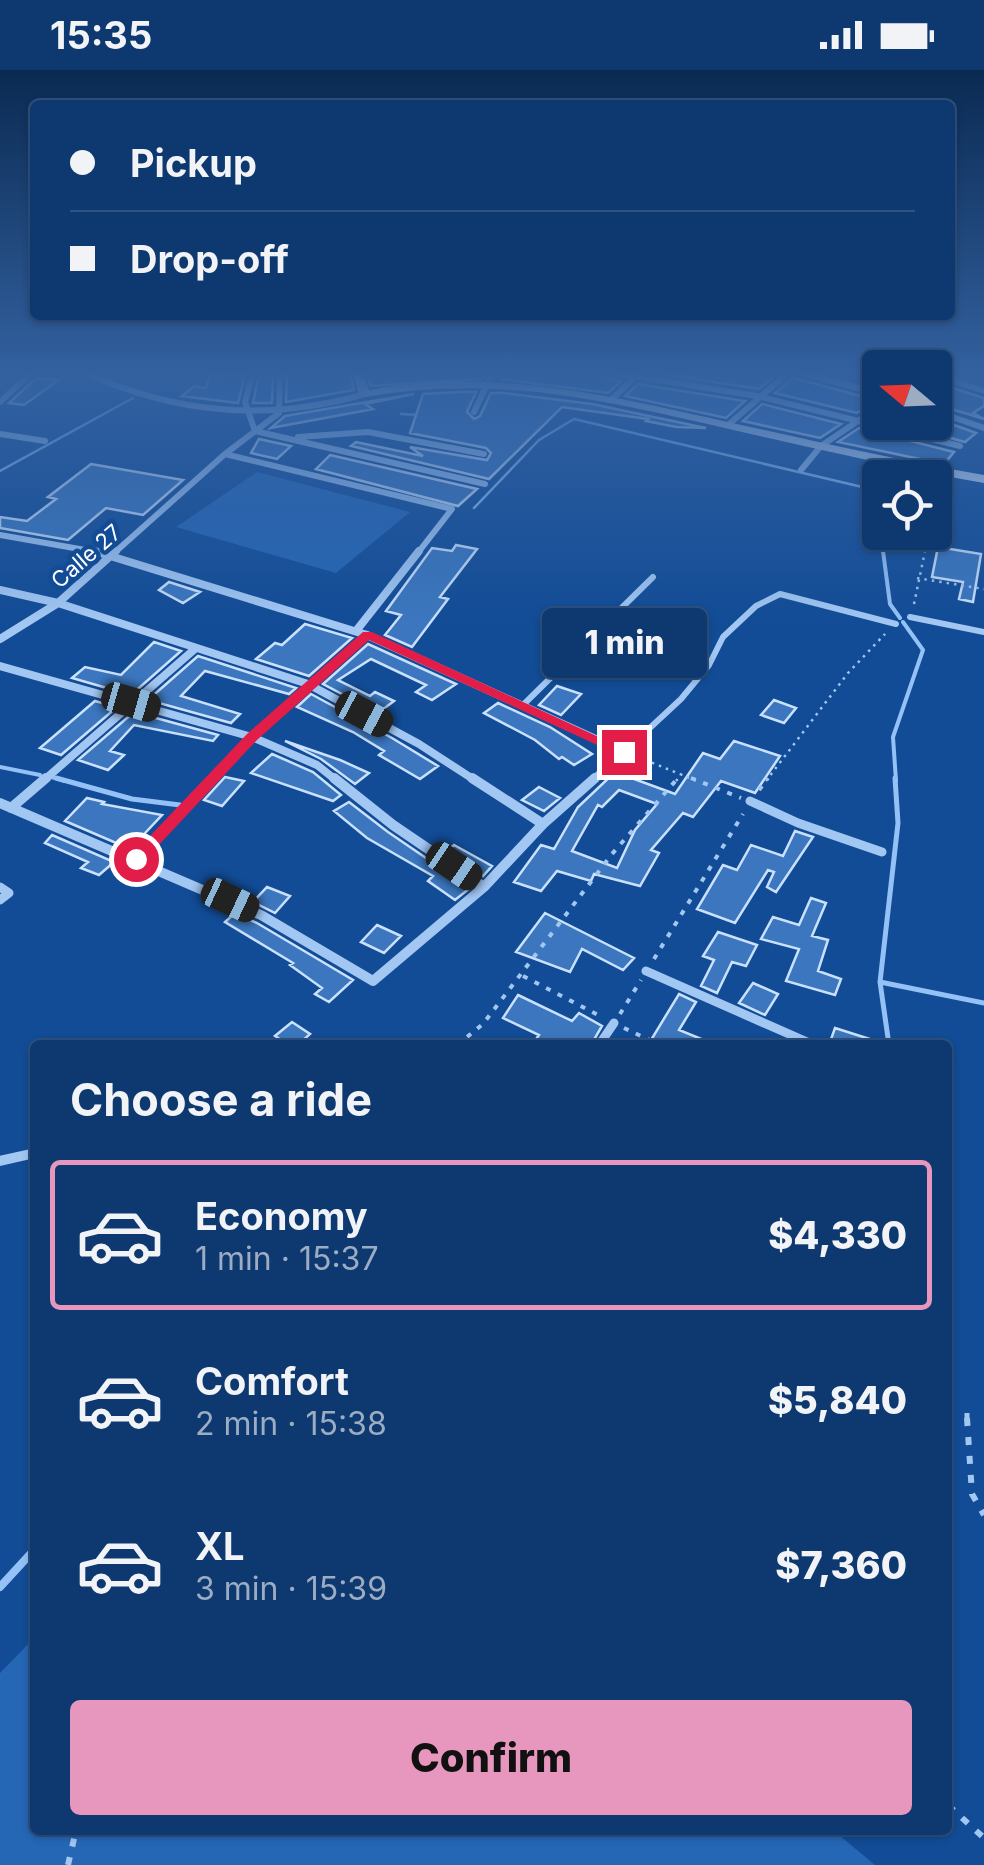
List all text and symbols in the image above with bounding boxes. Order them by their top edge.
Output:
text: 15:35 [50,12,152,58]
text: Pickup [130,140,257,186]
text: Drop-off [130,236,289,282]
north arrow [862,350,952,440]
map controls [862,350,952,550]
button: locate [862,460,952,550]
street label: Calle 27 [46,519,126,593]
callout: 1 min [542,607,706,677]
text: 1 min [584,623,665,662]
car [98,679,164,725]
car [330,687,398,741]
route end [602,730,647,775]
route start [114,837,159,882]
car [421,837,487,895]
car [196,874,264,926]
text: Choose a ride [70,1072,372,1127]
icon: car [75,1190,165,1280]
text: Economy [195,1193,368,1239]
text: $4,330 [768,1212,907,1258]
text: 1 min · 15:37 [195,1239,378,1278]
icon: car [75,1355,165,1445]
text: Comfort [195,1358,349,1404]
text: $5,840 [768,1377,907,1423]
text: 2 min · 15:38 [195,1404,387,1443]
icon: car [75,1520,165,1610]
text: XL [195,1523,245,1569]
text: $7,360 [775,1542,907,1588]
text: 3 min · 15:39 [195,1569,387,1608]
button: Confirm [70,1700,912,1815]

